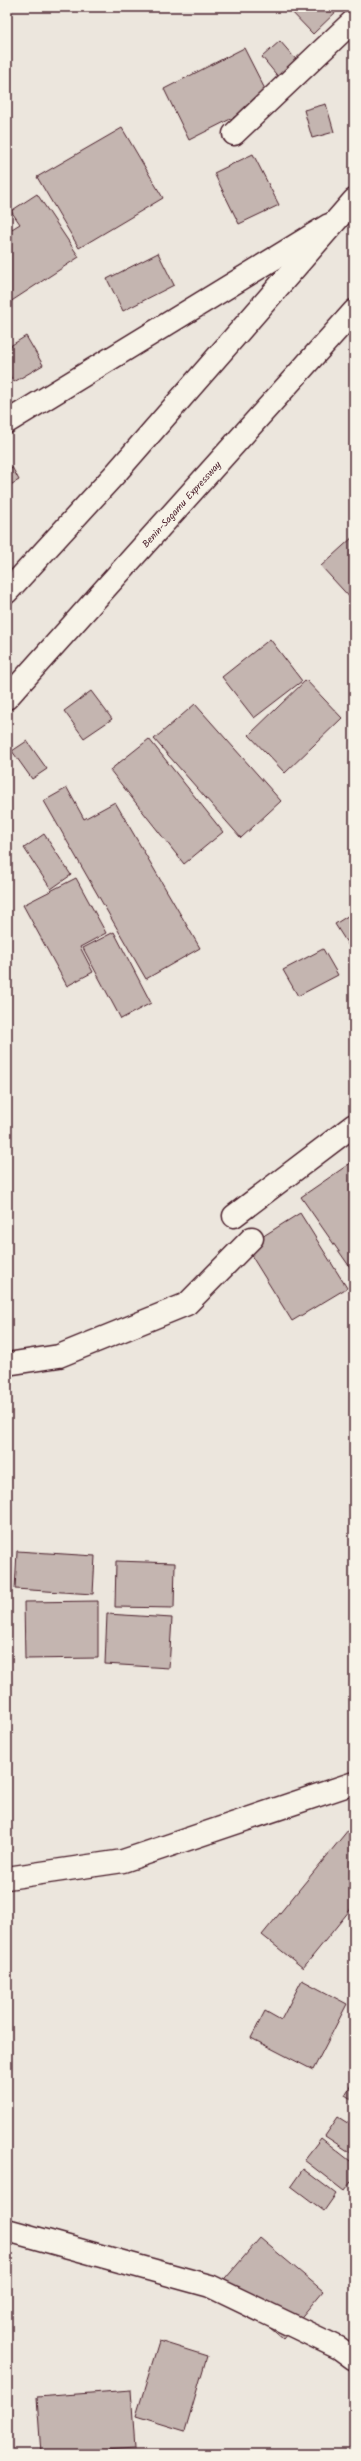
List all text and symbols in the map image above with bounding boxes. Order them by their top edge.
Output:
street label: Benin-Sagamu Expressway [138,457,225,552]

